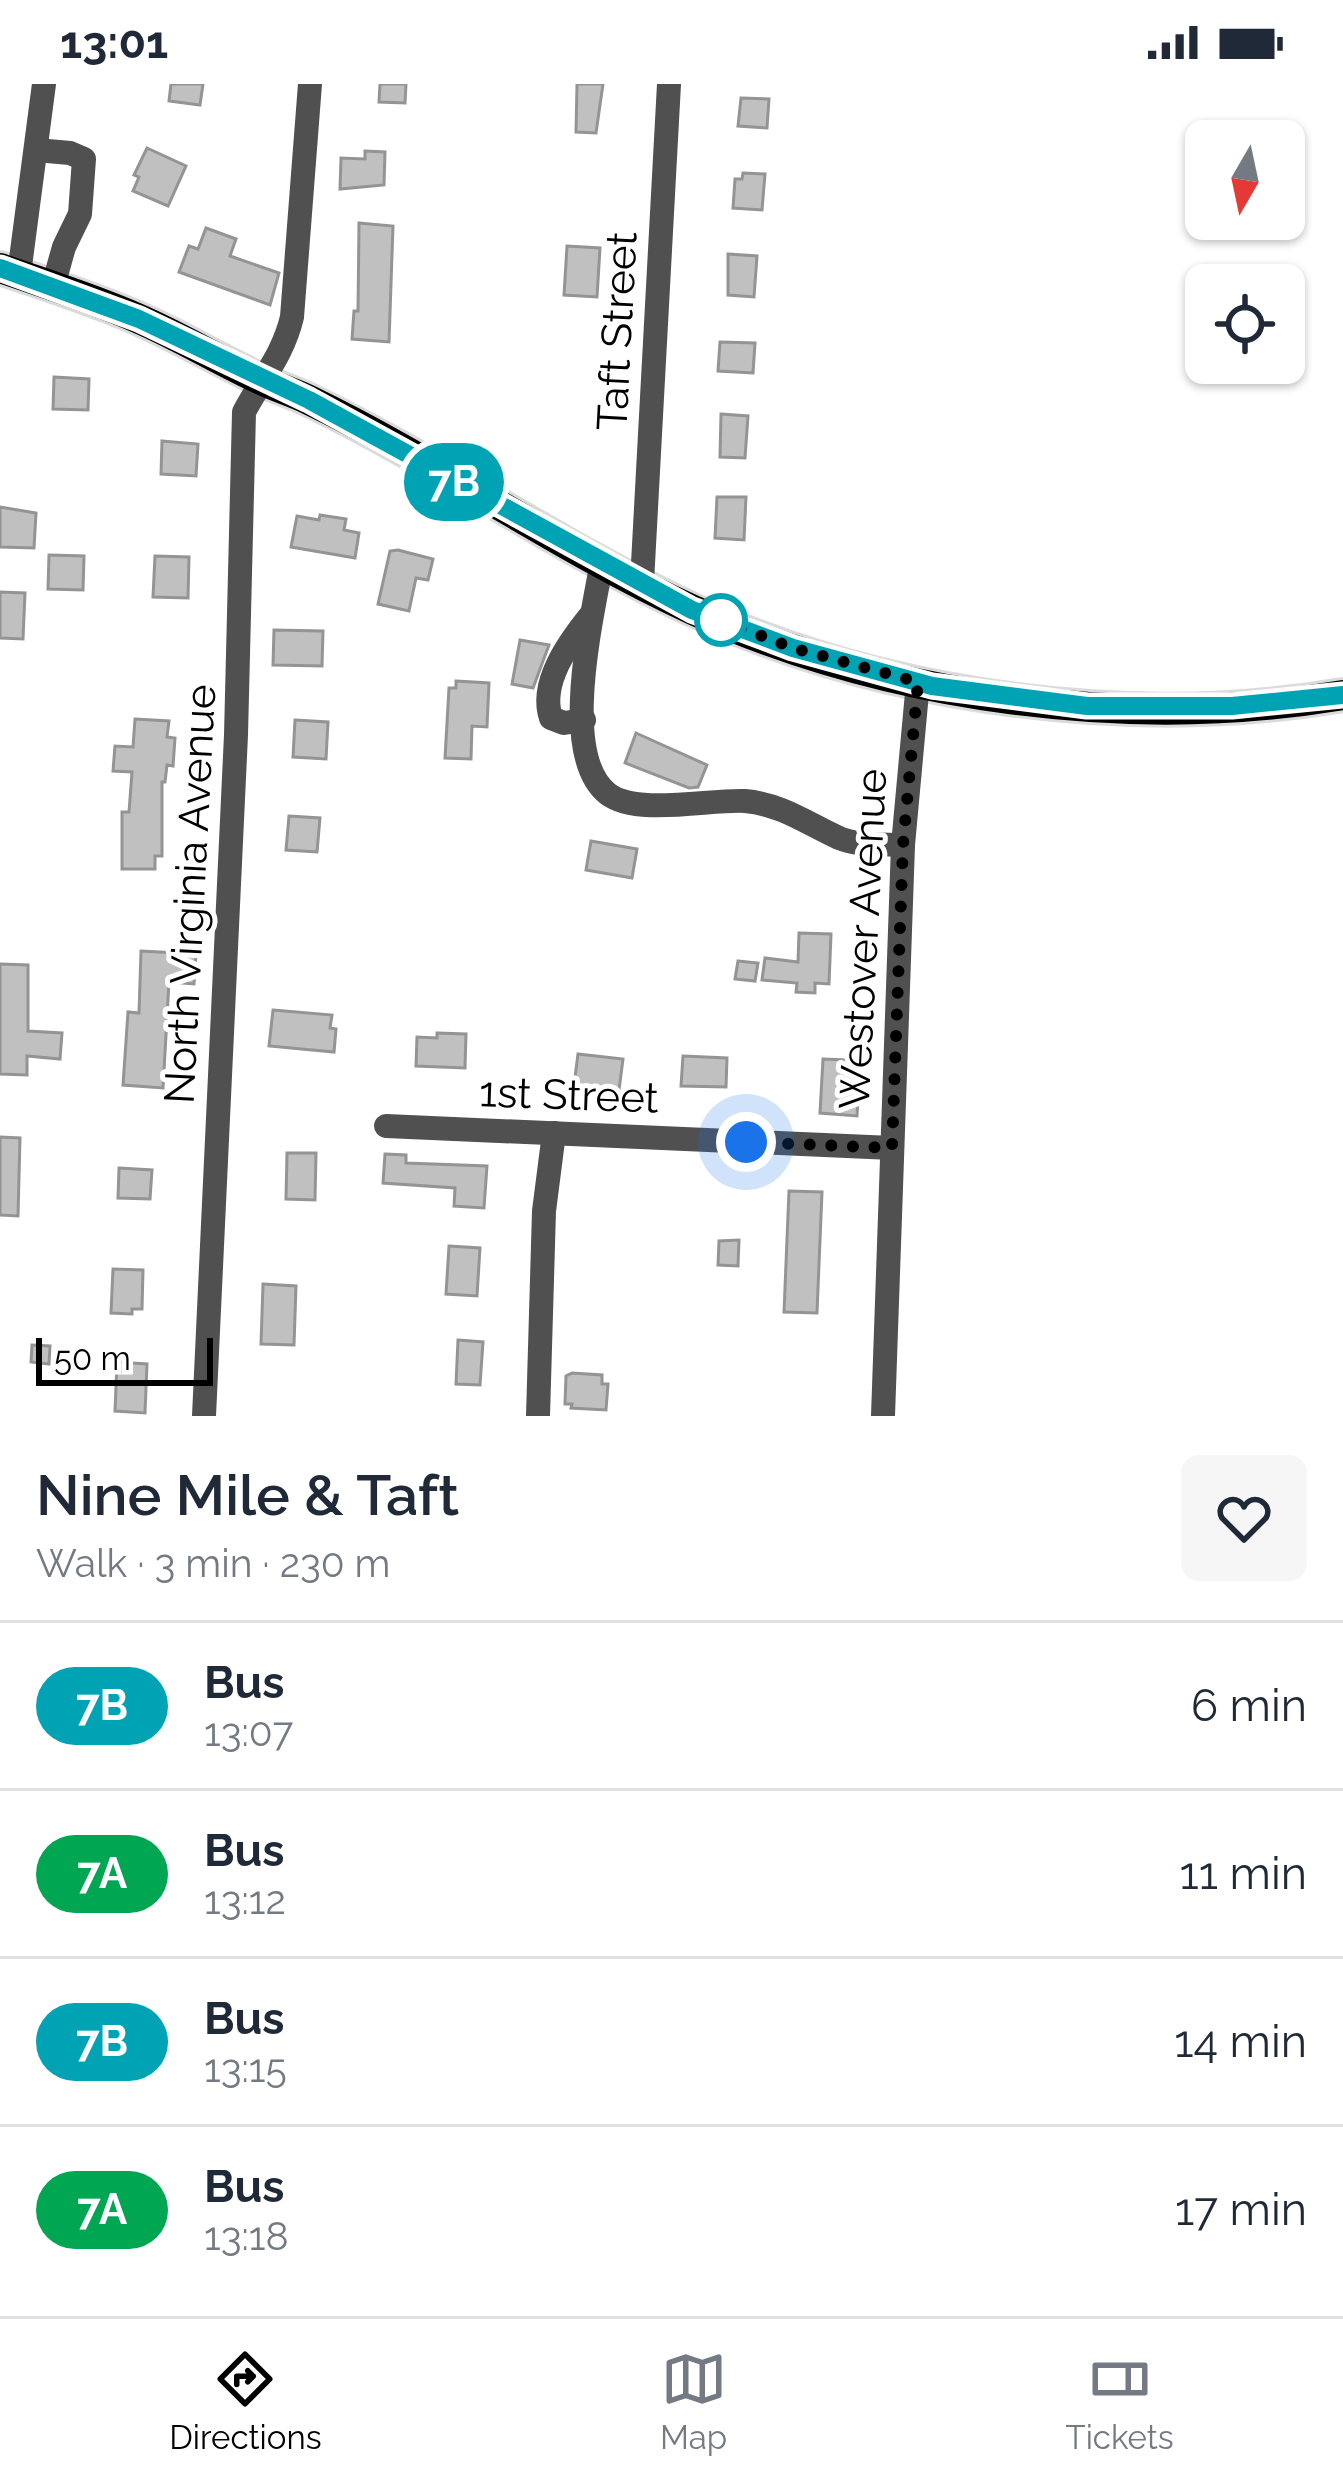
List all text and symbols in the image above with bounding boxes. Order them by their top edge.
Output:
text: 13:01 [60,16,168,69]
north arrow [1185,120,1305,240]
map controls [1185,120,1305,384]
street label: Taft Street [587,230,647,432]
button: locate [1185,264,1305,384]
line badge: 7B [400,443,508,521]
text: 7B [428,457,480,506]
unlabelled marker [696,595,746,645]
street label: North Virginia Avenue [155,683,225,1105]
street label: Westover Avenue [830,768,896,1110]
street label: 1st Street [478,1067,660,1123]
your location [716,1112,776,1172]
scale bar [36,1332,213,1385]
text: 50 m [54,1339,131,1378]
button: heart [1181,1455,1307,1581]
text: Nine Mile & Taft [36,1461,459,1528]
text: Walk · 3 min · 230 m [36,1540,390,1586]
text: Bus [204,1656,285,1709]
text: 6 min [1191,1679,1307,1732]
text: 7B [76,1681,128,1730]
text: 13:07 [204,1709,293,1755]
text: Bus [204,1824,285,1877]
text: 11 min [1180,1847,1307,1900]
text: 7A [77,1849,127,1898]
text: 13:12 [204,1877,286,1923]
text: Bus [204,1992,285,2045]
text: 14 min [1174,2015,1307,2068]
text: 7B [76,2017,128,2066]
text: 13:15 [204,2045,287,2091]
text: Bus [204,2160,285,2213]
text: 17 min [1175,2183,1307,2236]
text: 7A [77,2185,127,2234]
text: 13:18 [204,2213,289,2259]
tab: Directions [169,2346,322,2457]
tab: Map [660,2346,727,2457]
tab: Tickets [1066,2346,1174,2457]

